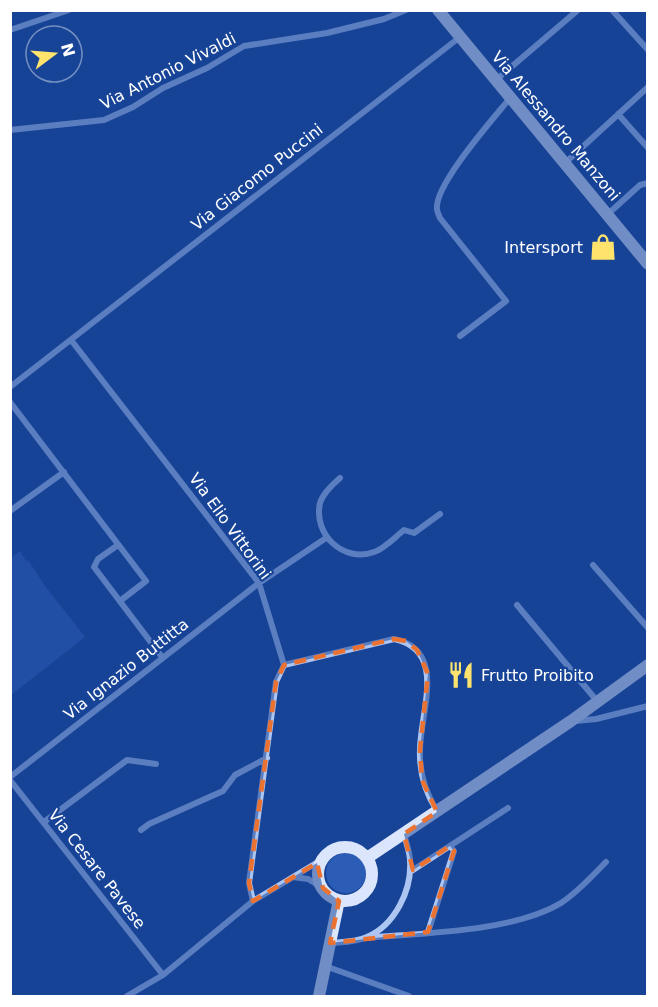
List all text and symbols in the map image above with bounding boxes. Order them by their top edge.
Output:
north arrow [24,24,84,84]
street label: Via Antonio Vivaldi [97,29,239,113]
text: N [57,41,79,59]
street label: Via Alessandro Manzoni [488,47,624,205]
street label: Via Giacomo Puccini [187,120,327,234]
shop icon: Intersport [588,232,618,262]
place label: Intersport [504,238,583,257]
street label: Via Elio Vittorini [185,469,275,583]
street label: Via Ignazio Buttitta [60,614,192,724]
restaurant icon: Frutto Proibito [446,660,476,690]
place label: Frutto Proibito [481,666,594,685]
street label: Via Cesare Pavese [44,805,150,933]

